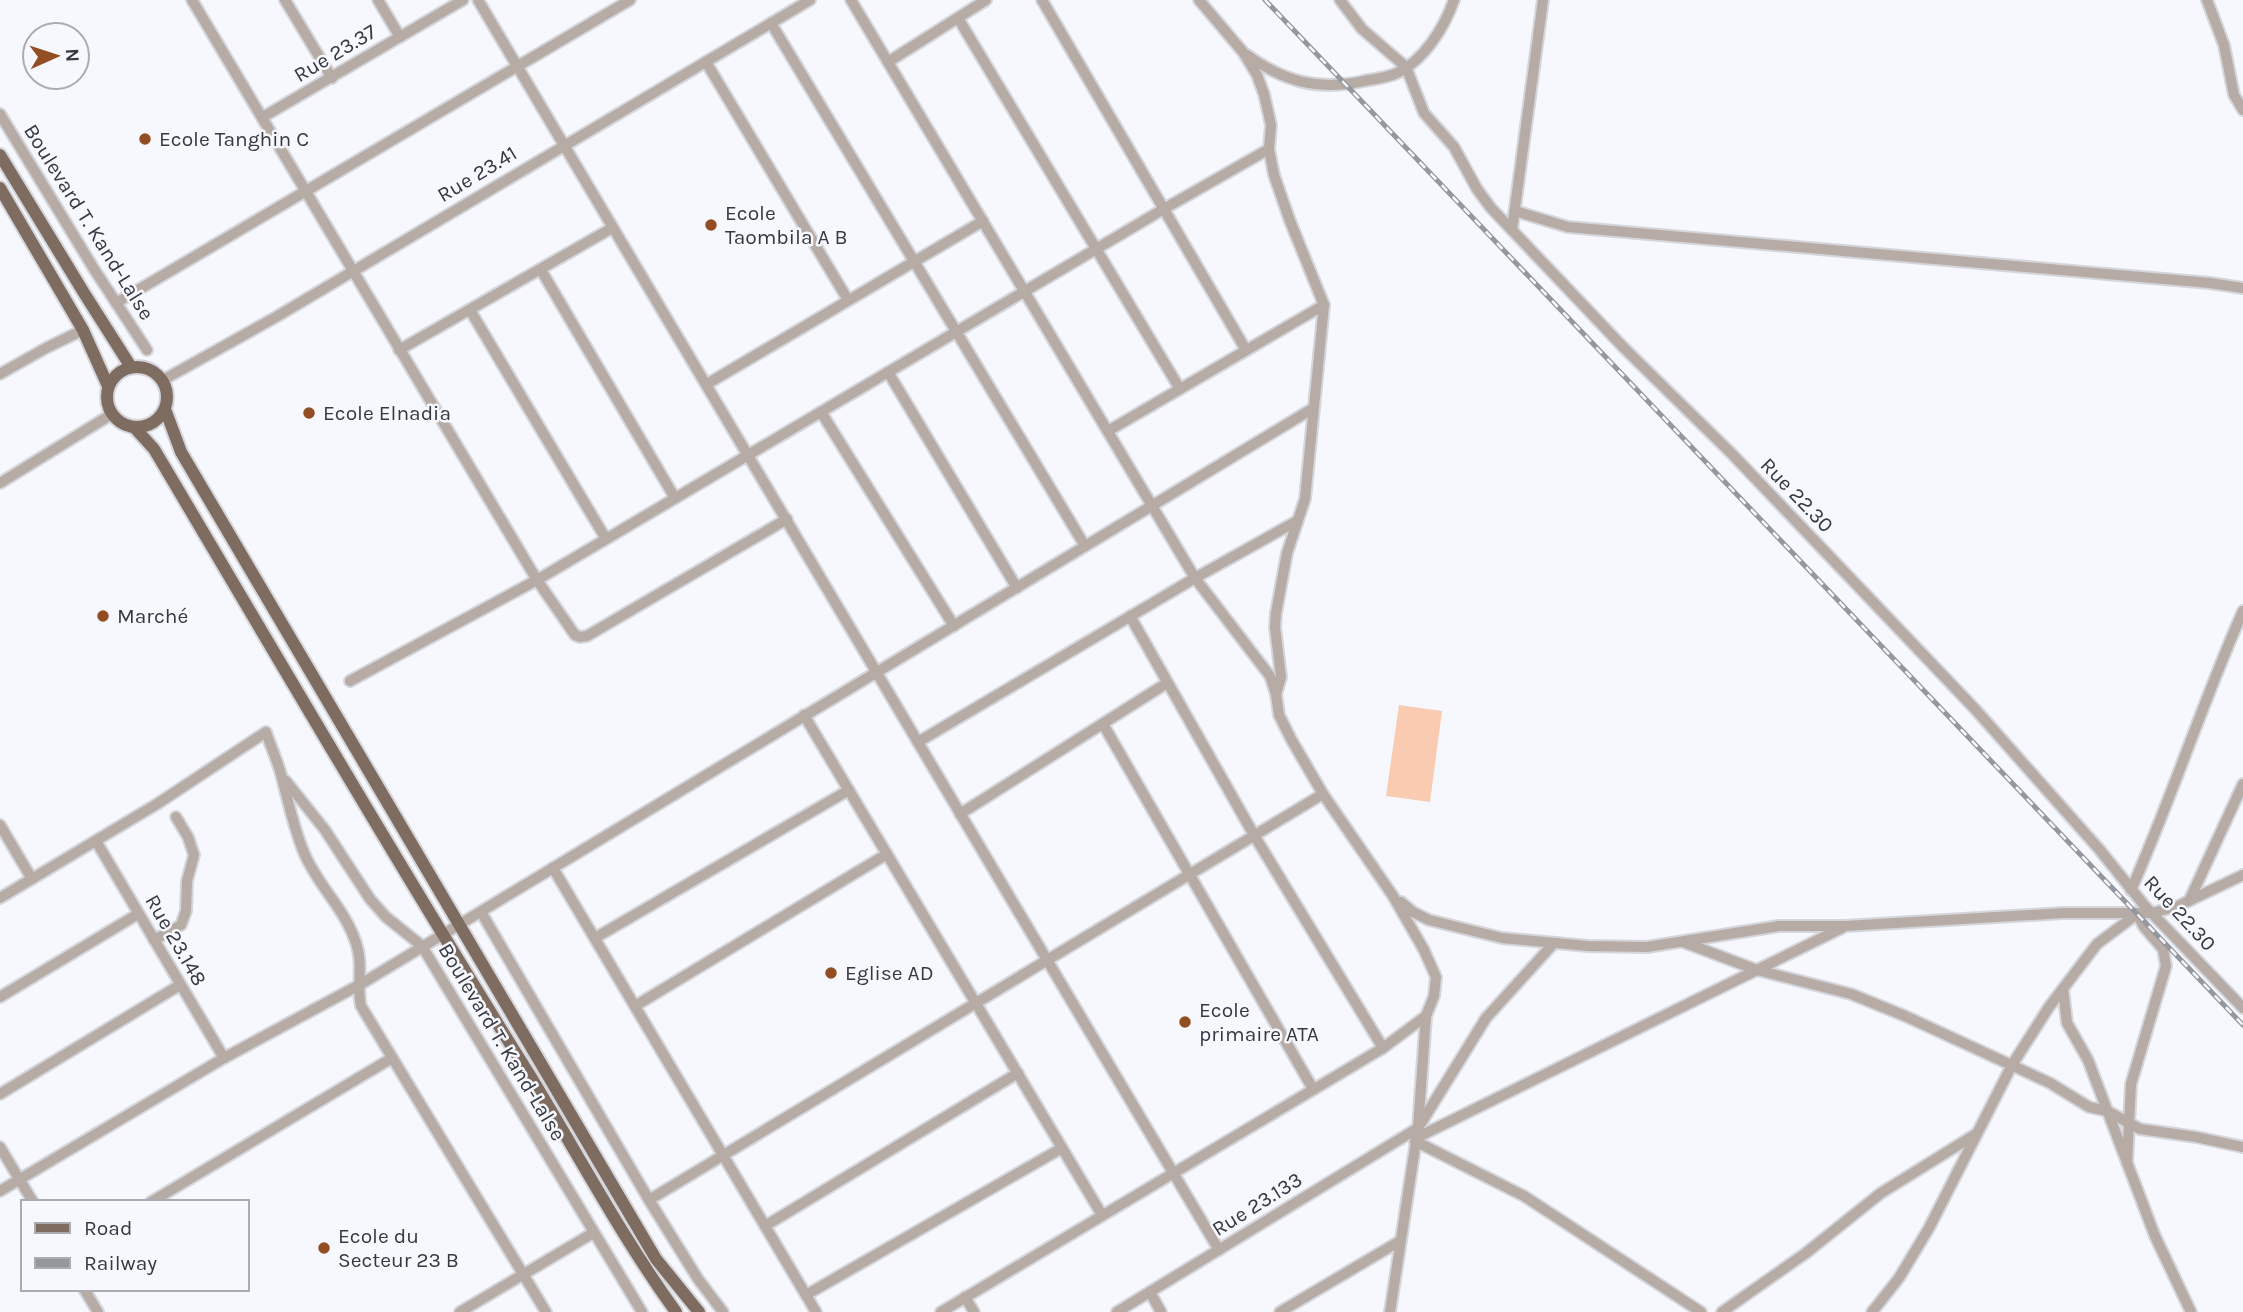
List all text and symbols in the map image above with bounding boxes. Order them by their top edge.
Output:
street label: Rue 23.37 [289,19,381,87]
north arrow [21,21,91,91]
text: N [61,48,83,63]
street label: Boulevard T. Kand-Lalse [19,120,159,324]
place label: Ecole Tanghin C [159,127,309,151]
marker: Ecole Tanghin C [137,131,153,147]
street label: Rue 23.41 [433,141,521,207]
place label: Ecole Taombila A B [725,201,848,249]
marker: Ecole Taombila A B [703,217,719,233]
place label: Ecole Elnadia [323,401,451,425]
marker: Ecole Elnadia [301,405,317,421]
street label: Rue 22.30 [1756,453,1838,537]
place label: Marché [117,604,188,628]
marker: Marché [95,608,111,624]
street label: Rue 22.30 [2139,870,2221,956]
street label: Rue 23.148 [140,890,212,990]
street label: Boulevard T. Kand-Lalse [433,939,571,1145]
place label: Eglise AD [845,961,934,985]
marker: Eglise AD [823,965,839,981]
place label: Ecole primaire ATA [1199,998,1319,1046]
marker: Ecole primaire ATA [1177,1014,1193,1030]
street label: Rue 23.133 [1208,1167,1306,1241]
legend [21,1200,248,1291]
text: Road [84,1216,132,1240]
place label: Ecole du Secteur 23 B [338,1224,459,1272]
marker: Ecole du Secteur 23 B [316,1240,332,1256]
text: Railway [84,1251,157,1275]

